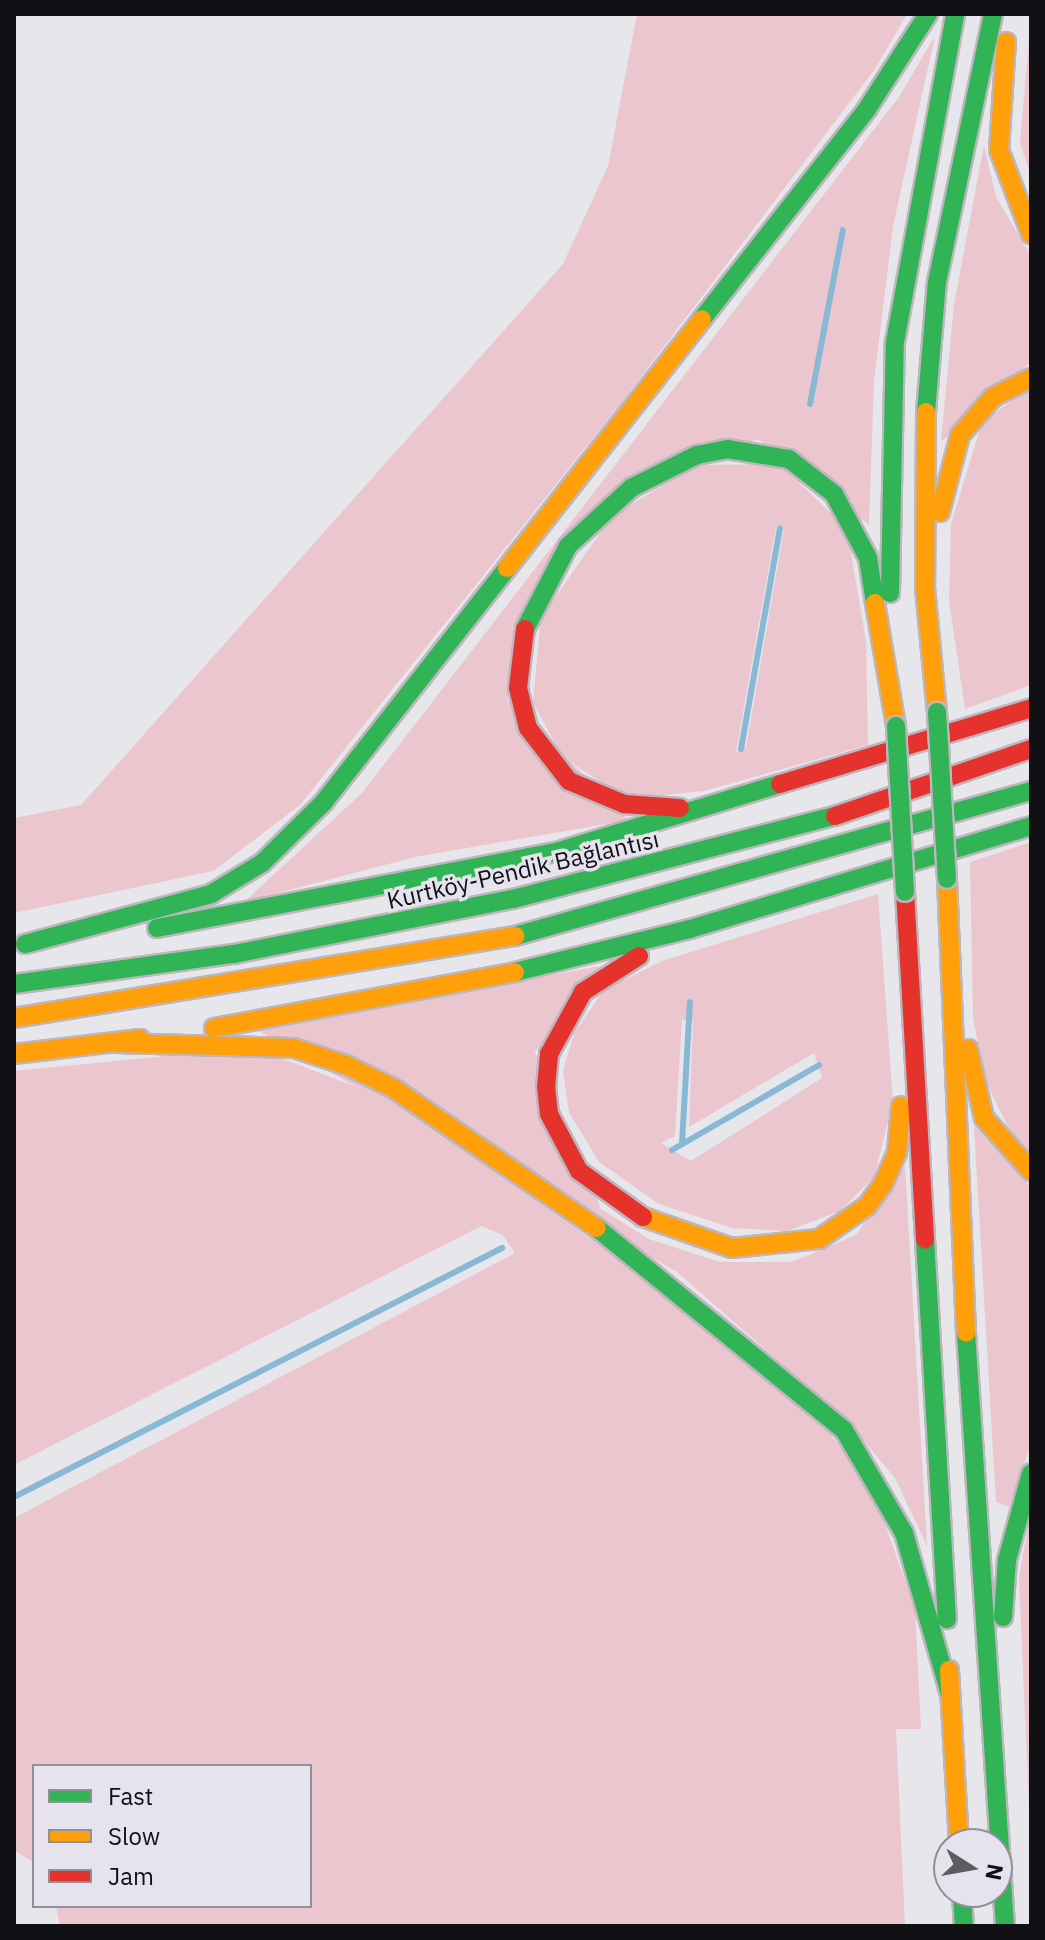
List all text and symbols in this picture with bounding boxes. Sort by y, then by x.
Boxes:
street label: Kurtköy-Pendik Bağlantısı [384,825,662,915]
legend [32,1764,312,1908]
text: Fast [108,1780,153,1812]
text: Slow [108,1820,160,1852]
north arrow [933,1828,1013,1908]
text: Jam [108,1860,154,1892]
text: N [979,1862,1011,1883]

